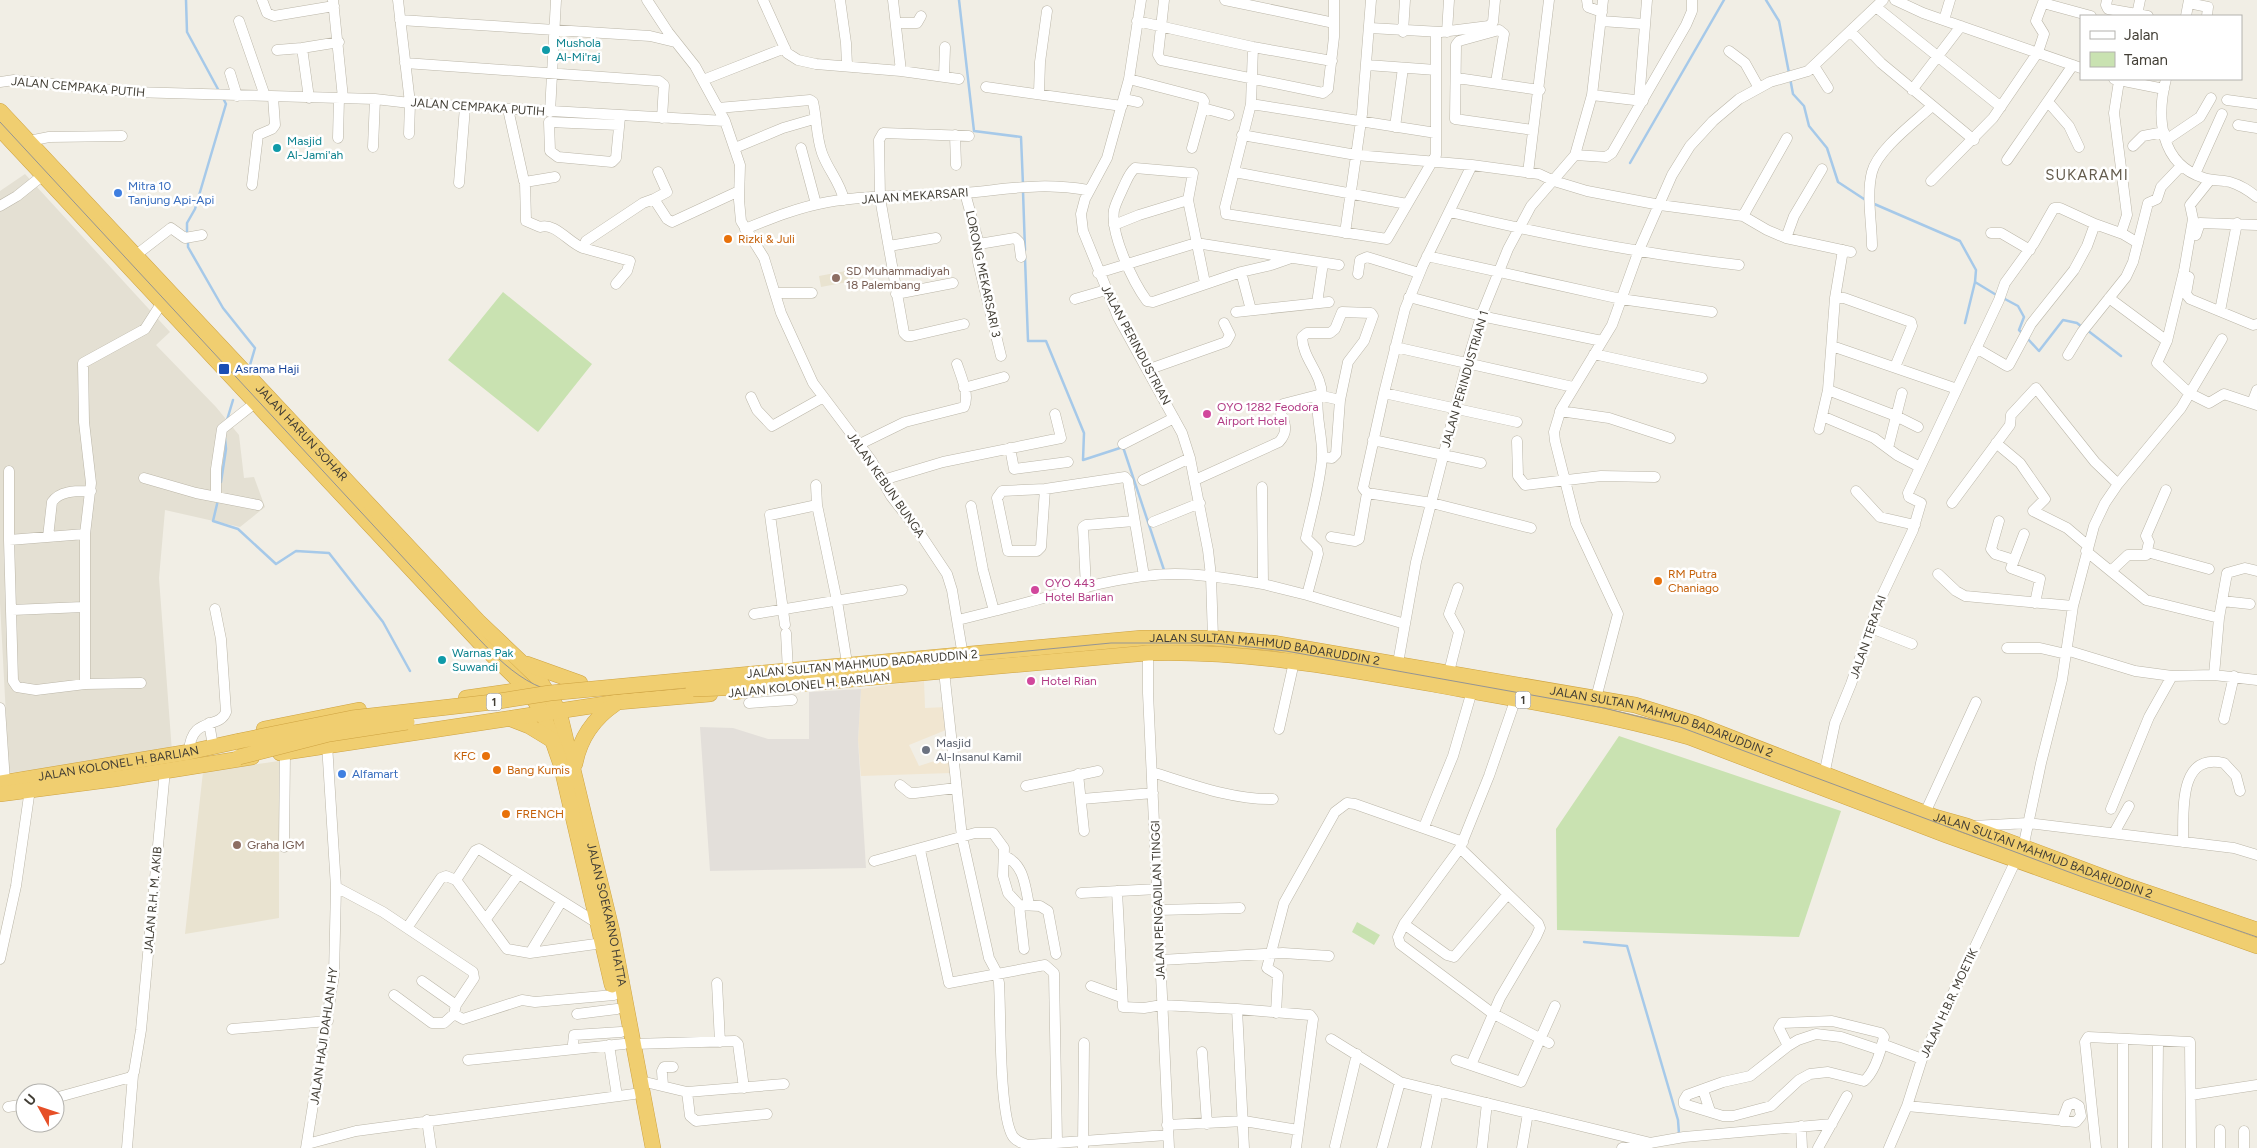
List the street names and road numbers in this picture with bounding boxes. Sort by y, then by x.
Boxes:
street label: JALAN CEMPAKA PUTIH [10,74,146,100]
street label: JALAN CEMPAKA PUTIH [410,95,546,119]
street label: JALAN MEKARSARI [861,185,969,207]
street label: LORONG MEKARSARI 3 [963,209,1003,339]
street label: JALAN PERINDUSTRIAN [1098,283,1174,407]
street label: JALAN PERINDUSTRIAN 1 [1439,309,1491,449]
street label: JALAN HARUN SOHAR [253,381,350,484]
street label: JALAN KEBUN BUNGA [844,430,928,540]
street label: JALAN TERATAI [1847,593,1889,681]
street label: JALAN SULTAN MAHMUD BADARUDDIN 2 [1149,631,1381,668]
street label: JALAN SULTAN MAHMUD BADARUDDIN 2 [746,647,978,681]
street label: JALAN KOLONEL H. BARLIAN [727,670,891,700]
street label: JALAN SULTAN MAHMUD BADARUDDIN 2 [1549,684,1775,760]
road number: 1 [1516,692,1530,708]
road number: 1 [486,694,502,710]
street label: JALAN KOLONEL H. BARLIAN [37,743,200,784]
street label: JALAN SULTAN MAHMUD BADARUDDIN 2 [1932,810,2154,901]
street label: JALAN PENGADILAN TINGGI [1148,820,1168,980]
street label: JALAN SOEKARNO HATTA [584,841,629,988]
street label: JALAN R.H. M. AKIB [141,846,165,954]
street label: JALAN H.B.R. MOETIK [1918,946,1981,1060]
street label: JALAN HAJI DAHLAN HY [307,966,341,1106]

